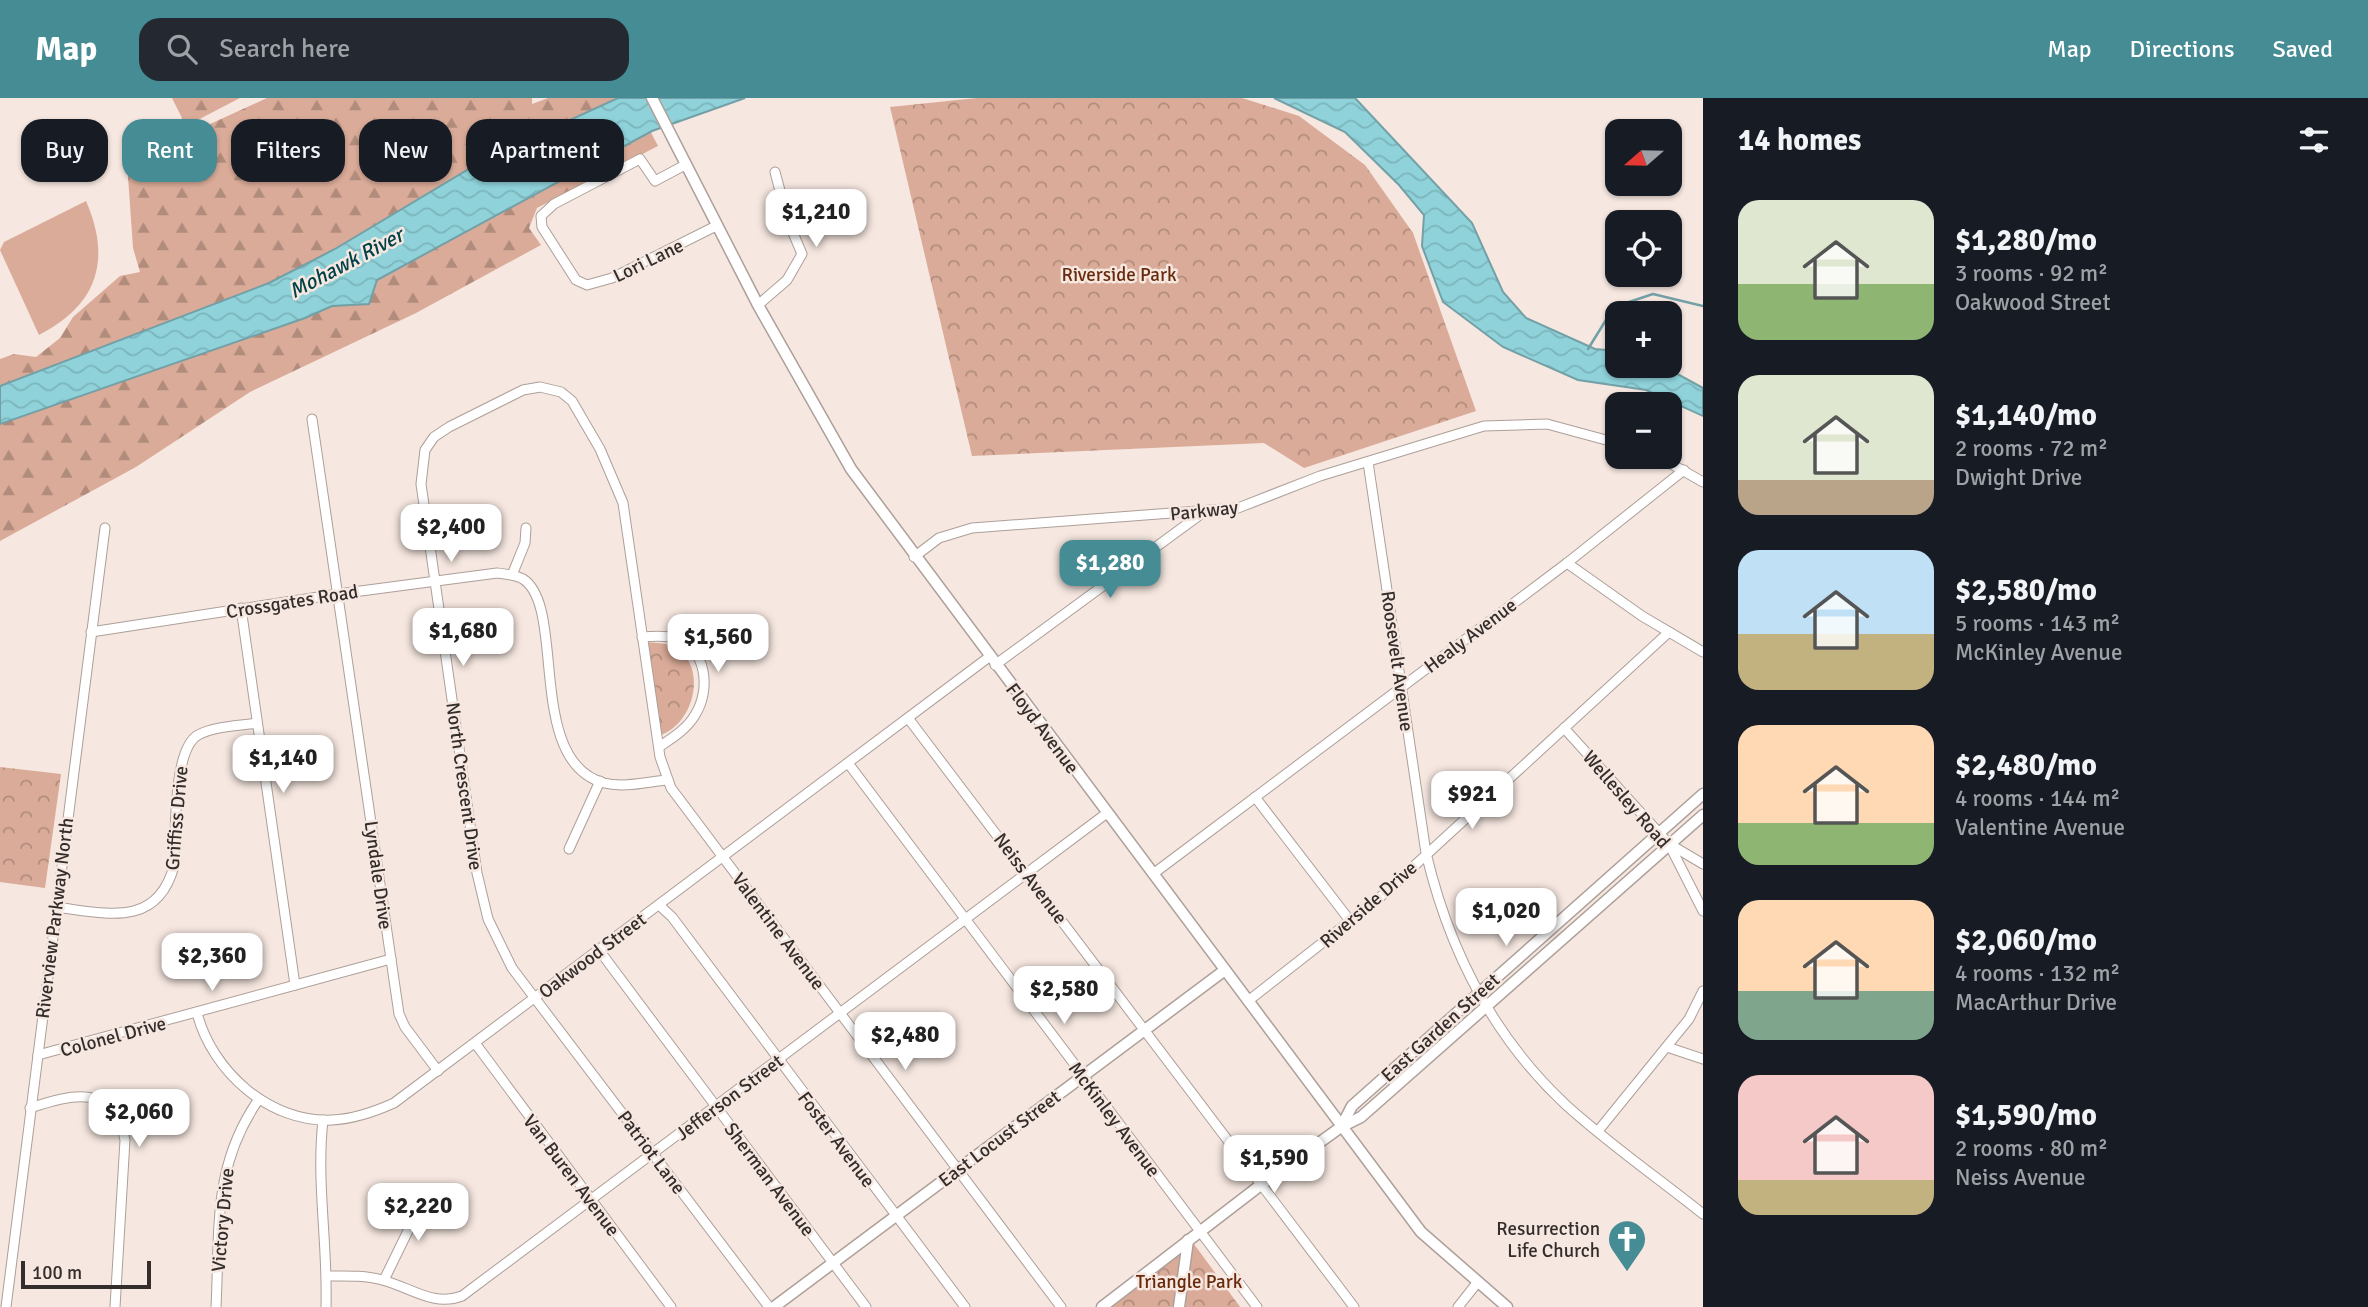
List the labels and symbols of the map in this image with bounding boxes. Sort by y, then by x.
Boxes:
north arrow [1605,119,1682,196]
pin: $1,210 [759,190,873,249]
water label: Mohawk River [284,220,410,304]
street label: Lori Lane [609,234,687,288]
park label: Riverside Park [1061,263,1177,287]
street label: Parkway [1169,495,1239,527]
pin: $2,400 [394,504,508,564]
pin: $1,280 [1053,540,1167,600]
street label: Crossgates Road [224,580,360,624]
street label: Roosevelt Avenue [1375,589,1419,733]
street label: Healy Avenue [1420,593,1522,678]
pin: $1,680 [406,608,520,668]
pin: $1,560 [661,614,775,674]
street label: Floyd Avenue [1000,679,1084,779]
street label: North Crescent Drive [440,701,488,872]
pin: $1,140 [226,736,340,795]
street label: Wellesley Road [1577,746,1675,854]
street label: Griffiss Drive [160,765,194,871]
pin: $921 [1431,772,1513,831]
street label: Riverview Parkway North [31,816,79,1020]
street label: Lyndale Drive [359,819,398,931]
street label: Neiss Avenue [988,828,1072,929]
street label: Riverside Drive [1315,856,1422,954]
street label: Valentine Avenue [726,868,830,995]
pin: $1,020 [1449,888,1563,948]
street label: Oakwood Street [534,907,651,1004]
pin: $2,360 [155,934,269,993]
pin: $2,580 [1007,967,1121,1026]
street label: East Garden Street [1376,968,1505,1087]
street label: Colonel Drive [58,1011,169,1063]
pin: $2,480 [848,1012,962,1072]
street label: Jefferson Street [671,1049,789,1146]
street label: McKinley Avenue [1063,1057,1165,1182]
street label: East Locust Street [934,1085,1066,1193]
street label: Foster Avenue [792,1087,880,1192]
pin: $2,060 [82,1090,196,1149]
street label: Patriot Lane [612,1106,690,1199]
street label: Van Buren Avenue [518,1110,625,1241]
street label: Sherman Avenue [719,1118,820,1241]
pin: $1,590 [1217,1136,1331,1195]
street label: Victory Drive [206,1167,240,1273]
pin: $2,220 [361,1184,475,1243]
place label: Resurrection Life Church [1496,1217,1600,1263]
church icon: Resurrection Life Church [1606,1218,1648,1273]
scale bar [21,1258,150,1290]
park label: Triangle Park [1136,1270,1243,1294]

